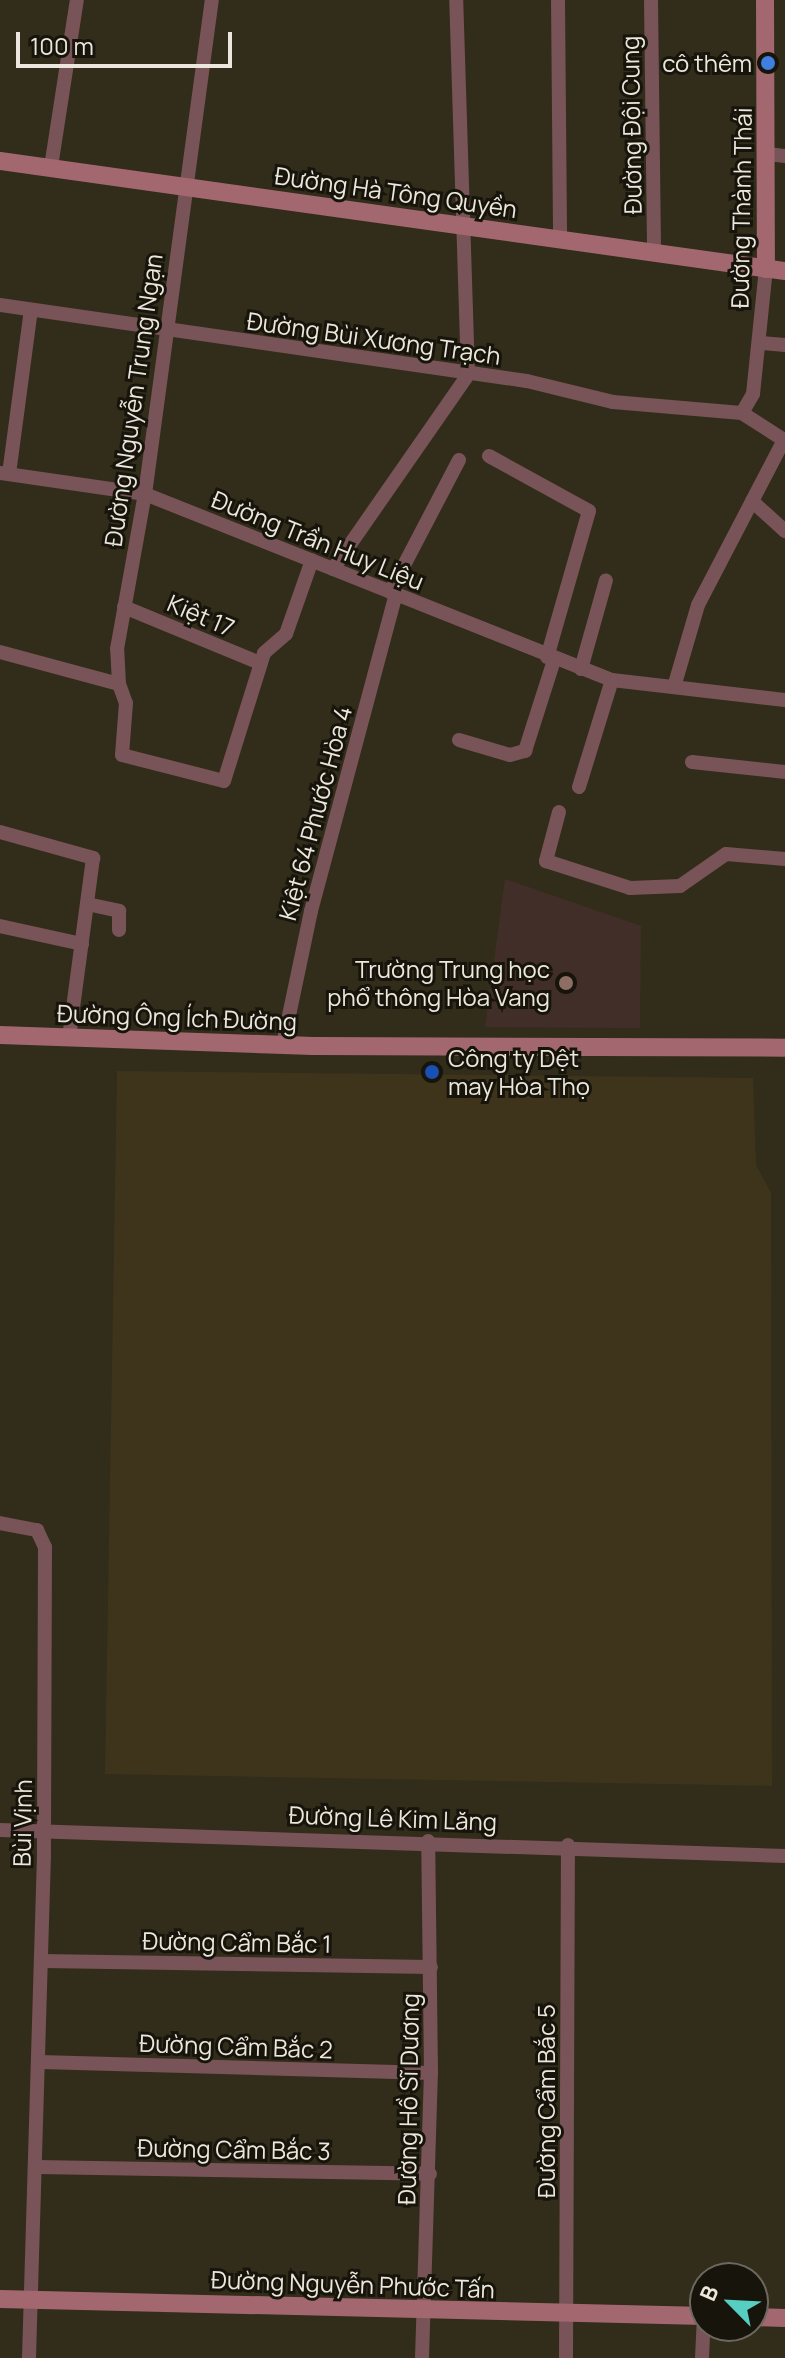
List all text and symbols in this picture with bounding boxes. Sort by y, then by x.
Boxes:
scale bar [20,16,236,66]
text: 100 m [30,29,94,62]
street label: Đường Đội Cung [615,35,647,215]
place label: cô thêm [662,49,752,77]
marker: cô thêm [759,54,777,72]
street label: Đường Thành Thái [725,107,757,309]
street label: Đường Hà Tông Quyền [273,161,519,223]
street label: Đường Nguyễn Trung Ngạn [98,252,168,548]
street label: Đường Bùi Xương Trạch [245,306,503,370]
street label: Đường Trần Huy Liệu [208,484,428,596]
street label: Kiệt 17 [163,588,239,642]
street label: Kiệt 64 Phước Hòa 4 [273,703,357,923]
place label: Trường Trung học phổ thông Hòa Vang [327,955,550,1011]
marker: Trường Trung học phổ thông Hòa Vang [557,974,575,992]
street label: Đường Ông Ích Đường [57,998,297,1036]
place label: Công ty Dệt may Hòa Thọ [448,1044,590,1100]
marker: Công ty Dệt may Hòa Thọ [423,1063,441,1081]
street label: Bùi Vịnh [7,1779,37,1867]
street label: Đường Lê Kim Lăng [288,1800,498,1836]
street label: Đường Cẩm Bắc 1 [142,1926,332,1958]
street label: Đường Hồ Sĩ Dương [392,1993,424,2205]
street label: Đường Cẩm Bắc 5 [532,2004,560,2198]
street label: Đường Cẩm Bắc 2 [139,2028,333,2064]
street label: Đường Cẩm Bắc 3 [137,2133,331,2165]
north arrow [689,2262,769,2342]
street label: Đường Nguyễn Phước Tấn [211,2265,495,2303]
text: B [692,2281,725,2306]

